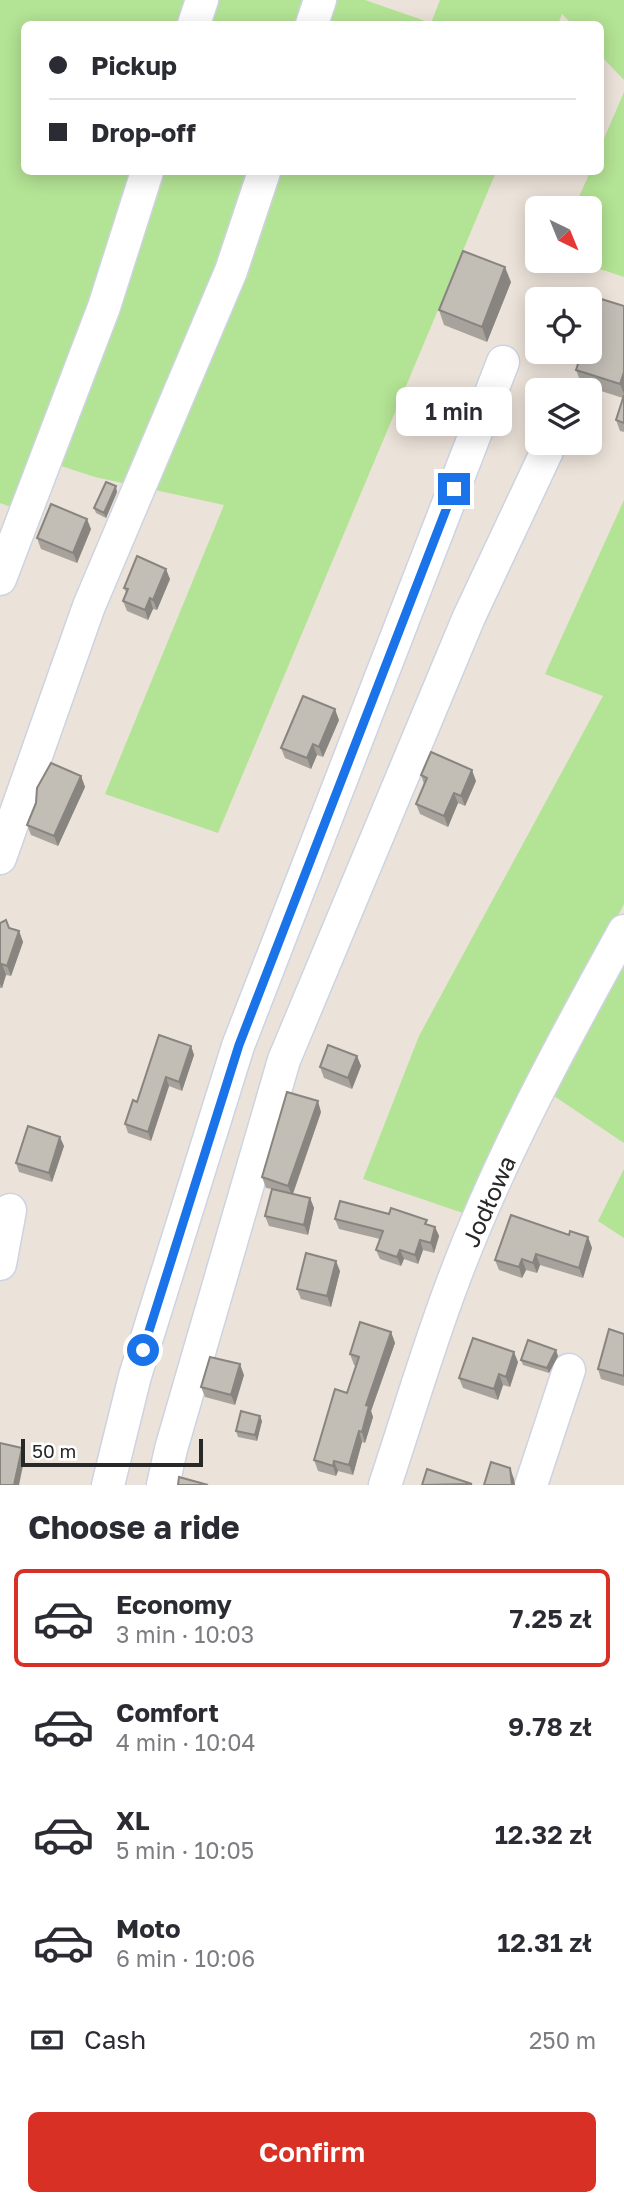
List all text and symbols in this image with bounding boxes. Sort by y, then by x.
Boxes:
text: Pickup [91,50,177,81]
text: Drop-off [91,117,196,148]
north arrow [525,196,602,273]
map controls [525,196,602,455]
button: locate [525,287,602,364]
button: layers [525,378,602,455]
callout: 1 min [396,388,512,436]
text: 1 min [425,397,483,425]
route end [438,473,470,505]
street label: Jodłowa [455,1151,521,1251]
route start [127,1334,159,1366]
scale bar [21,1436,203,1468]
text: 50 m [32,1439,76,1462]
text: Choose a ride [28,1508,240,1546]
icon: car [32,1587,95,1650]
text: Economy [116,1589,232,1620]
text: 7.25 zł [510,1603,592,1634]
text: 3 min · 10:03 [116,1620,254,1648]
icon: car [32,1695,95,1758]
text: Comfort [116,1697,219,1728]
text: 9.78 zł [508,1711,592,1742]
text: 4 min · 10:04 [116,1728,255,1756]
icon: car [32,1803,95,1866]
text: XL [116,1805,150,1836]
text: 12.32 zł [495,1819,592,1850]
text: 5 min · 10:05 [116,1836,254,1864]
icon: car [32,1911,95,1974]
text: Moto [116,1913,181,1944]
text: 12.31 zł [497,1927,592,1958]
text: 6 min · 10:06 [116,1944,255,1972]
icon: cash [28,2021,66,2059]
text: Cash [84,2024,146,2055]
text: 250 m [529,2026,596,2054]
button: Confirm [28,2112,596,2192]

